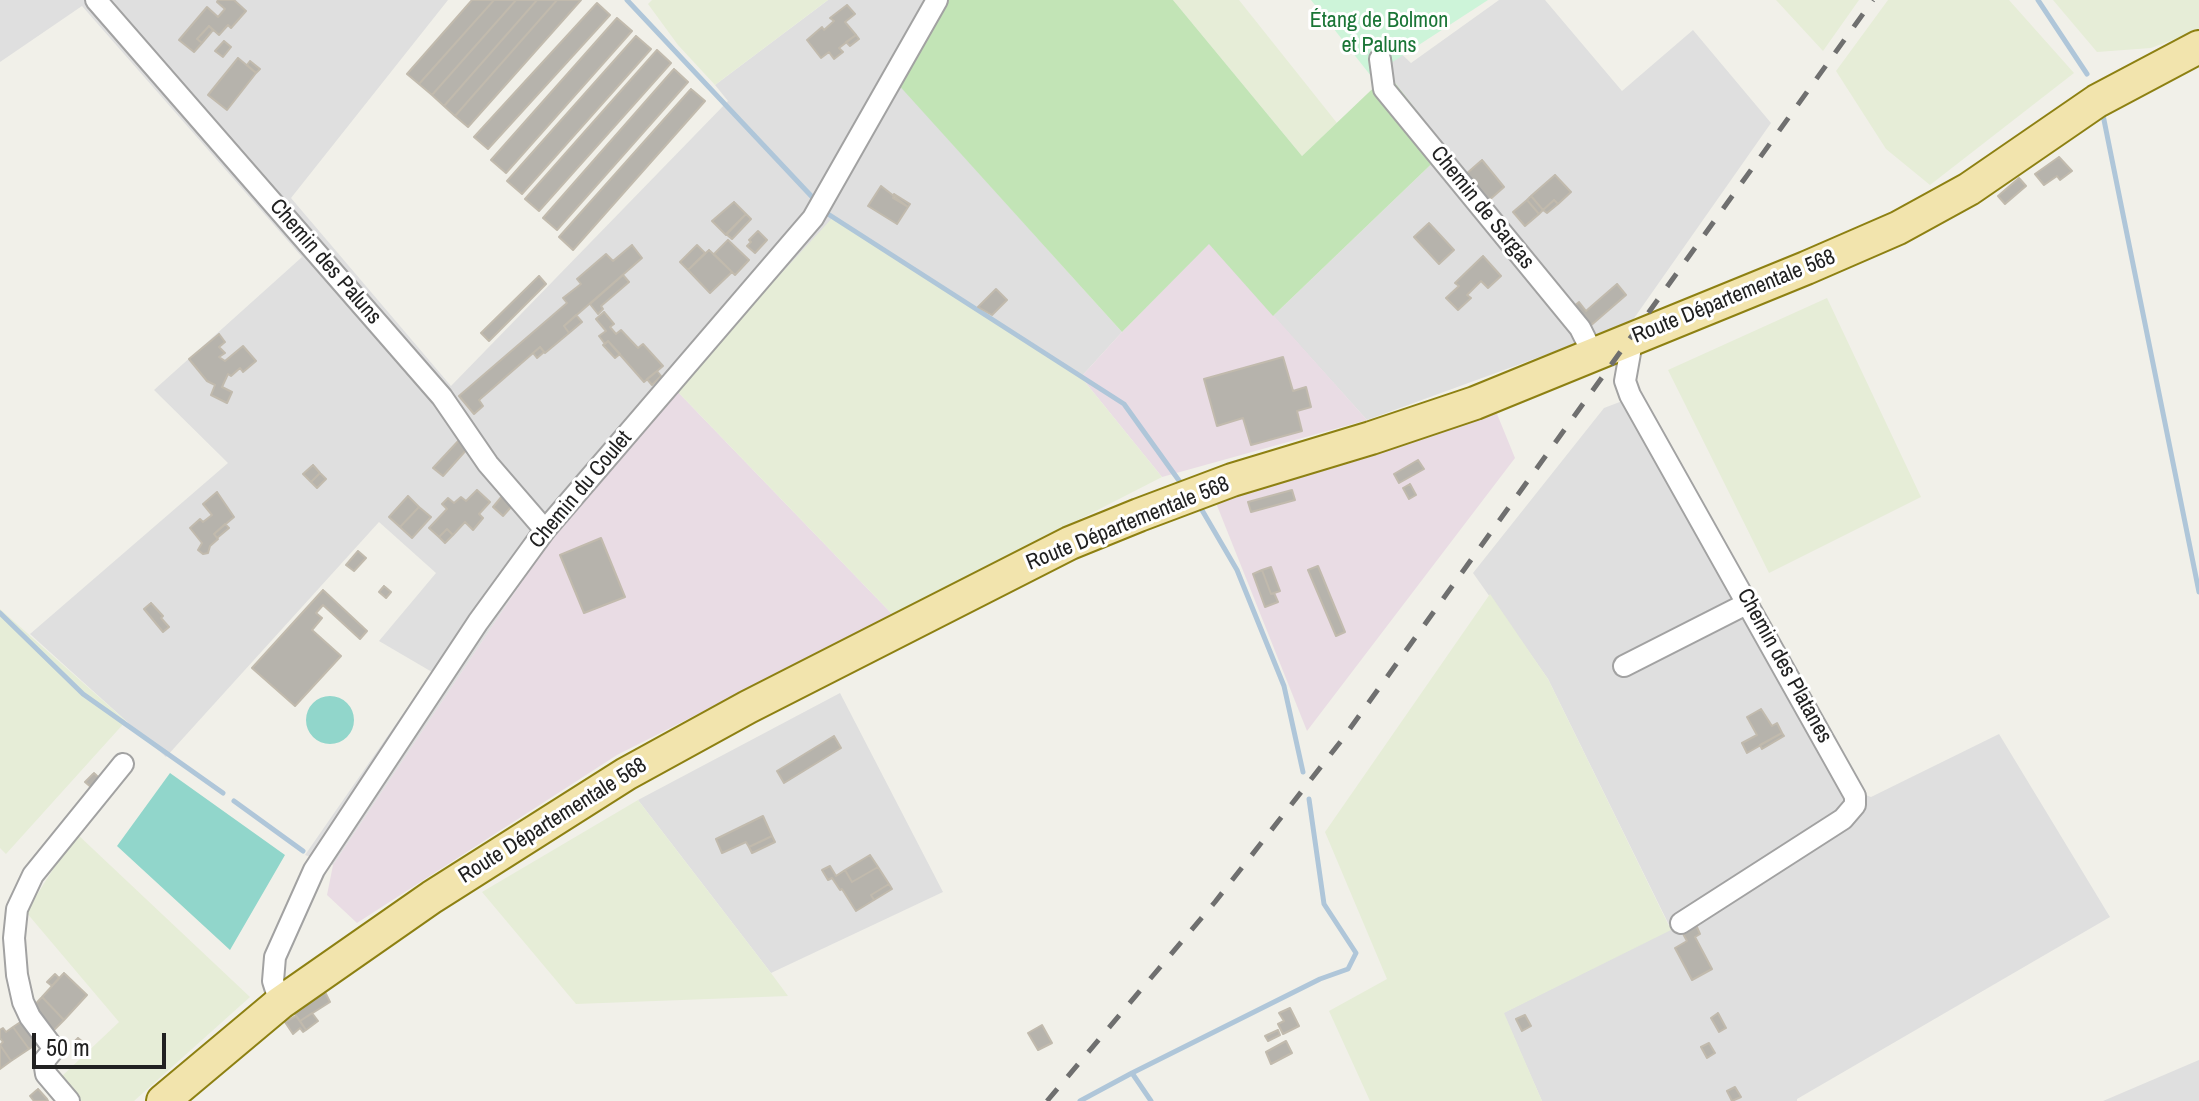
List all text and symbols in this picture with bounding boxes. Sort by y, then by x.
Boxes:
park label: Étang de Bolmon et Paluns [1310,8,1448,60]
street label: Chemin de Sargas [1424,141,1540,275]
street label: Chemin des Paluns [263,194,387,330]
street label: Route Départementale 568 [1629,244,1839,350]
street label: Chemin du Coulet [524,426,638,554]
street label: Route Départementale 568 [1023,471,1233,577]
street label: Chemin des Platanes [1731,584,1837,748]
street label: Route Départementale 568 [454,752,652,890]
scale bar [36,1017,170,1067]
text: 50 m [46,1031,90,1063]

